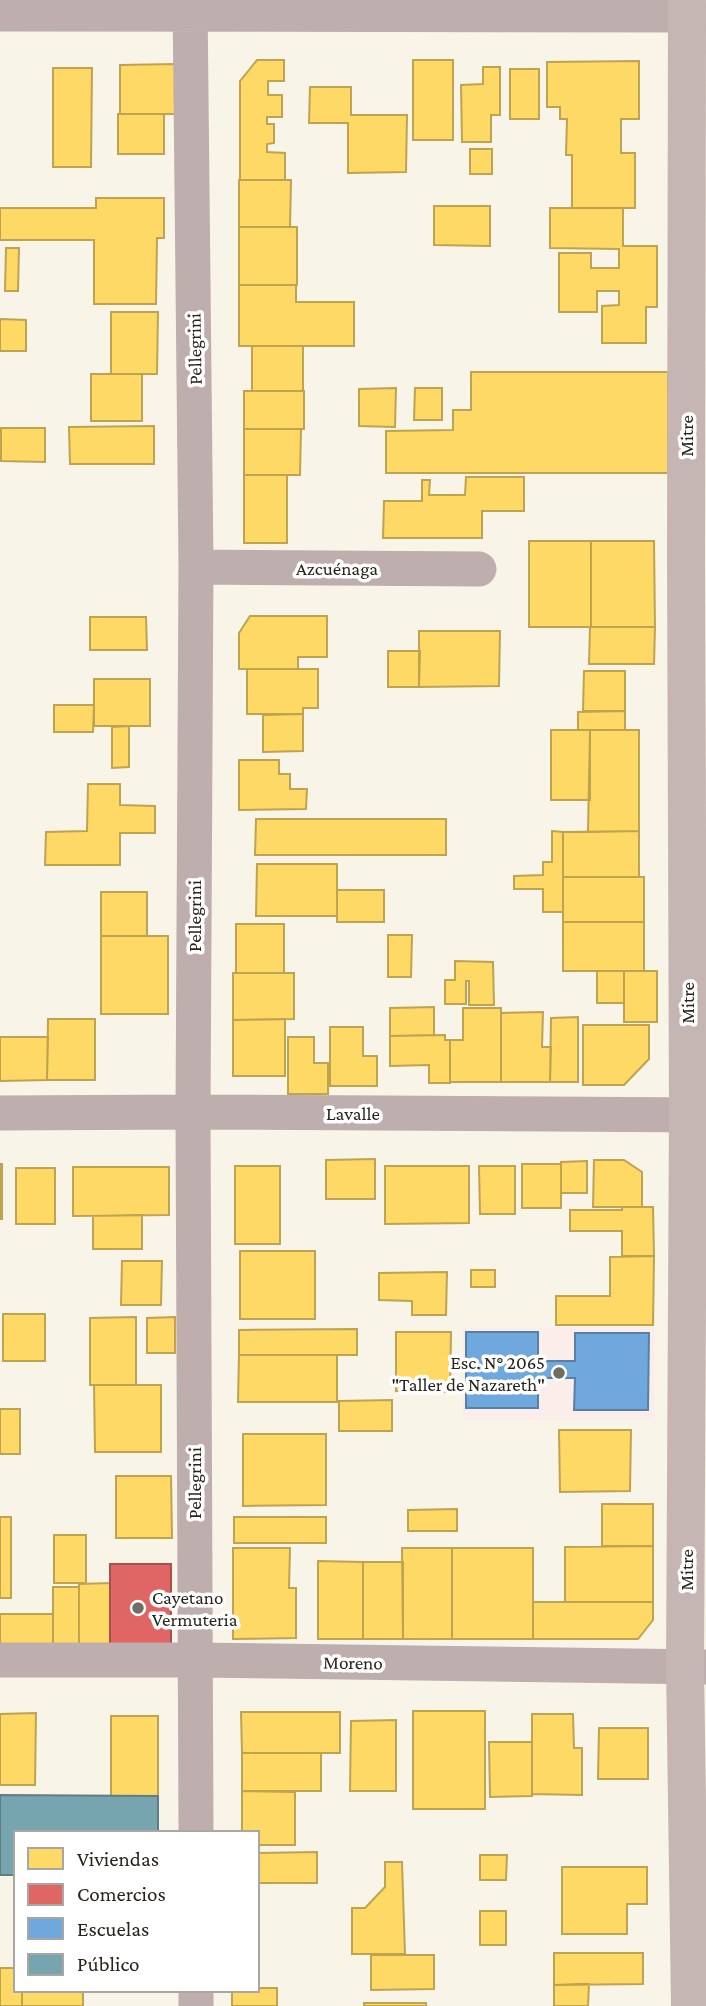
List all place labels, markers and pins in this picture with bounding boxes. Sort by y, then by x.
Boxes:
place label: Esc. N° 2065 "Taller de Nazareth" [391,1352,545,1395]
marker: Esc. N° 2065 "Taller de Nazareth" [551,1365,567,1381]
place label: Cayetano Vermuteria [152,1587,238,1630]
marker: Cayetano Vermuteria [130,1600,146,1616]

